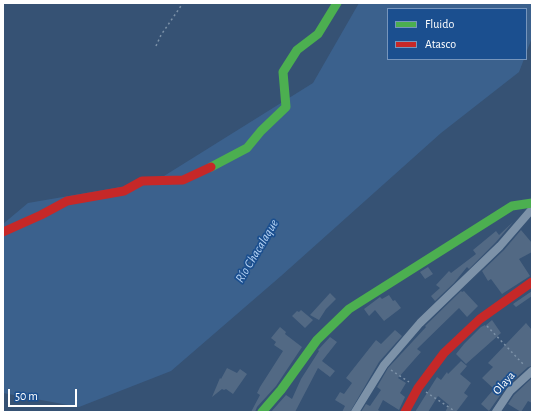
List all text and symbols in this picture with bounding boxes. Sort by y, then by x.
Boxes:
legend [387,8,527,60]
text: Fluido [425,18,454,30]
text: Atasco [425,38,456,50]
water label: Río Chacalaque [232,217,282,285]
street label: Olaya [490,368,518,398]
scale bar [10,381,79,407]
text: 50 m [15,390,38,402]

